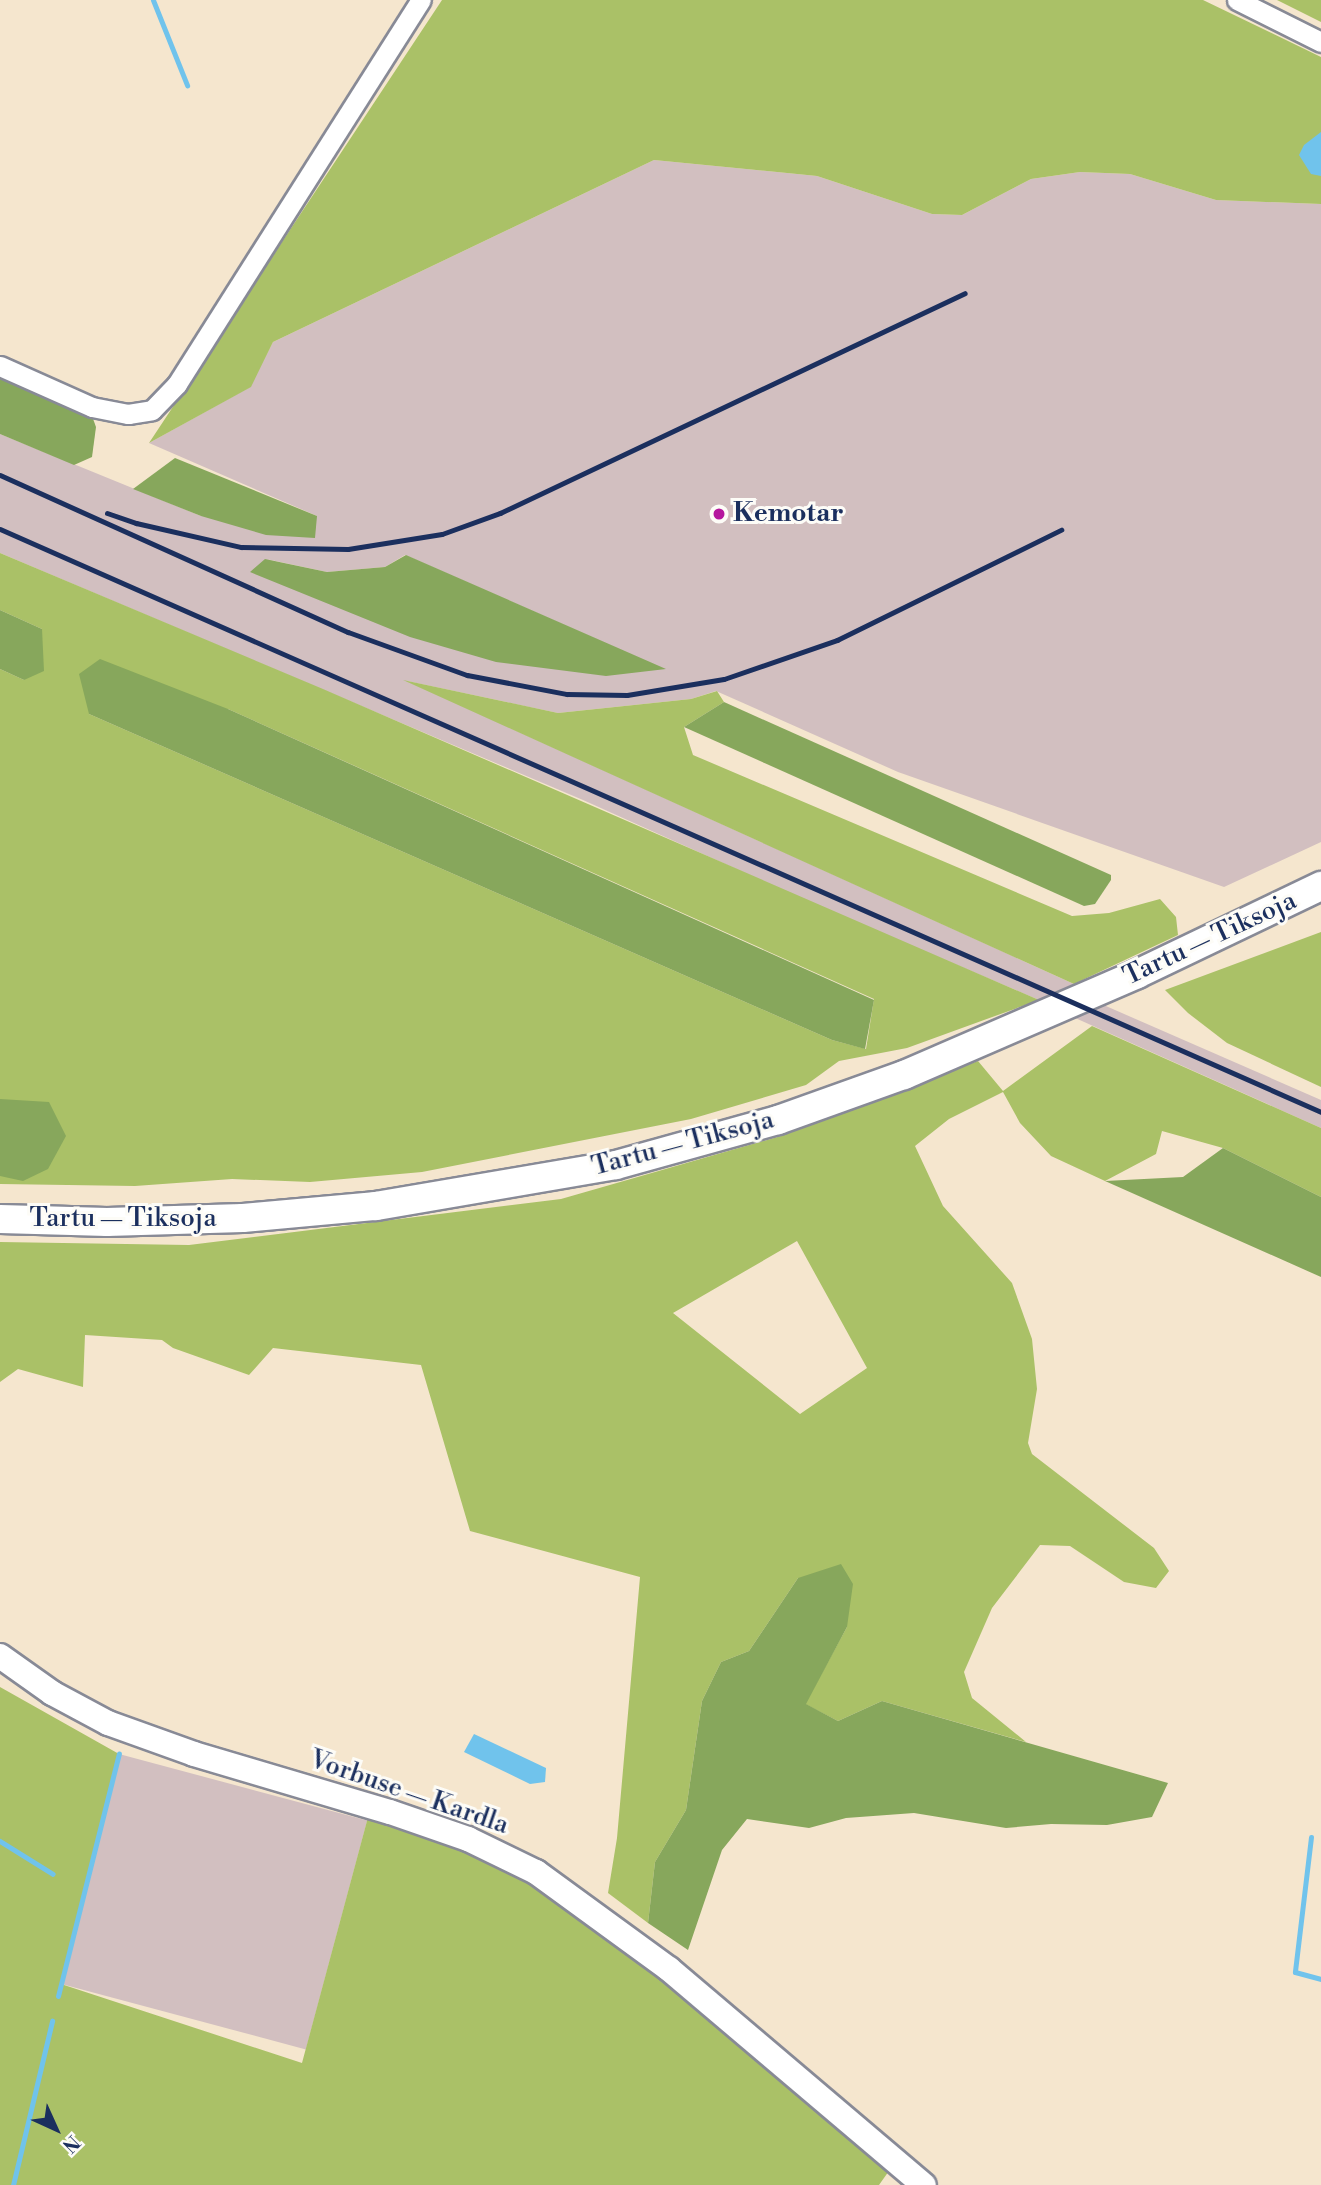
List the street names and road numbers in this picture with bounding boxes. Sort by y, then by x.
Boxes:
street label: Tartu — Tiksoja [1119,885,1301,993]
street label: Tartu — Tiksoja [589,1105,777,1183]
street label: Tartu — Tiksoja [29,1203,217,1235]
street label: Vorbuse — Kardla [306,1744,512,1842]

